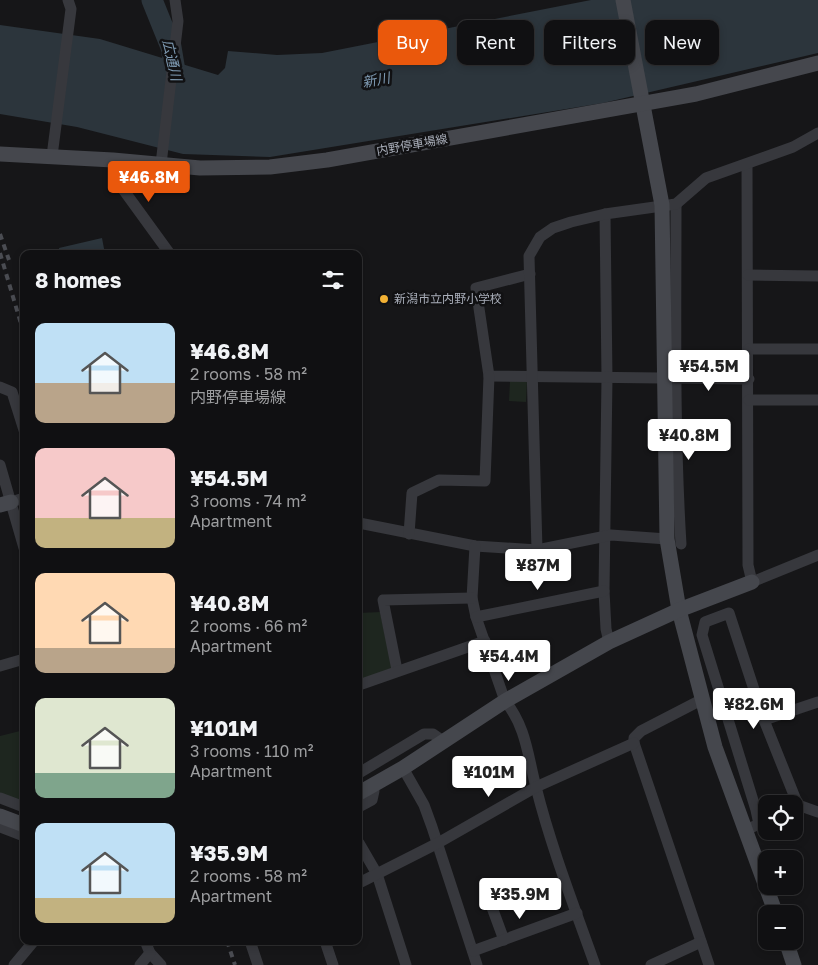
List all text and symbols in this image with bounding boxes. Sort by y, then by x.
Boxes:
chip: Buy [378,20,447,65]
chip: Rent [457,20,534,65]
chip: Filters [544,20,635,65]
chip: New [645,20,719,65]
water label: 広通川 [159,38,186,84]
water label: 新川 [361,68,393,91]
street label: 内野停車場線 [375,131,449,158]
pin: ¥46.8M [108,160,190,203]
text: ¥46.8M [119,167,179,187]
icon: filters [319,266,347,294]
text: 8 homes [35,267,122,293]
place label: 新潟市立内野小学校 [394,291,502,306]
marker: 新潟市立内野小学校 [378,293,390,305]
text: ¥46.8M [190,338,269,364]
icon: home [75,343,135,403]
pin: ¥54.5M [668,350,750,392]
text: ¥54.5M [679,356,739,376]
text: 2 rooms · 58 m² [190,364,307,384]
text: 内野停車場線 [190,387,286,407]
pin: ¥40.8M [648,418,730,461]
text: ¥40.8M [659,425,719,445]
text: ¥54.5M [190,465,268,491]
icon: home [75,468,135,528]
text: 3 rooms · 74 m² [190,491,306,511]
text: Apartment [190,511,272,531]
pin: ¥87M [508,548,568,591]
text: ¥87M [516,555,560,575]
text: ¥40.8M [190,590,270,616]
icon: home [75,593,135,653]
text: 2 rooms · 66 m² [190,616,307,636]
text: Apartment [190,636,272,656]
pin: ¥54.4M [468,640,550,682]
text: ¥54.4M [479,646,539,666]
pin: ¥82.6M [713,688,795,730]
text: ¥82.6M [724,694,784,714]
text: ¥101M [190,715,258,741]
icon: home [75,718,135,778]
text: 3 rooms · 110 m² [190,741,313,761]
pin: ¥101M [454,756,524,798]
text: Apartment [190,761,272,781]
text: ¥101M [463,762,515,782]
map controls [758,795,803,950]
button: locate [758,795,803,840]
text: ¥35.9M [190,840,268,866]
icon: home [75,843,135,903]
button: + [758,850,803,895]
text: 2 rooms · 58 m² [190,866,307,886]
pin: ¥35.9M [479,878,561,920]
text: ¥35.9M [490,884,550,904]
text: Apartment [190,886,272,906]
button: − [758,905,803,950]

